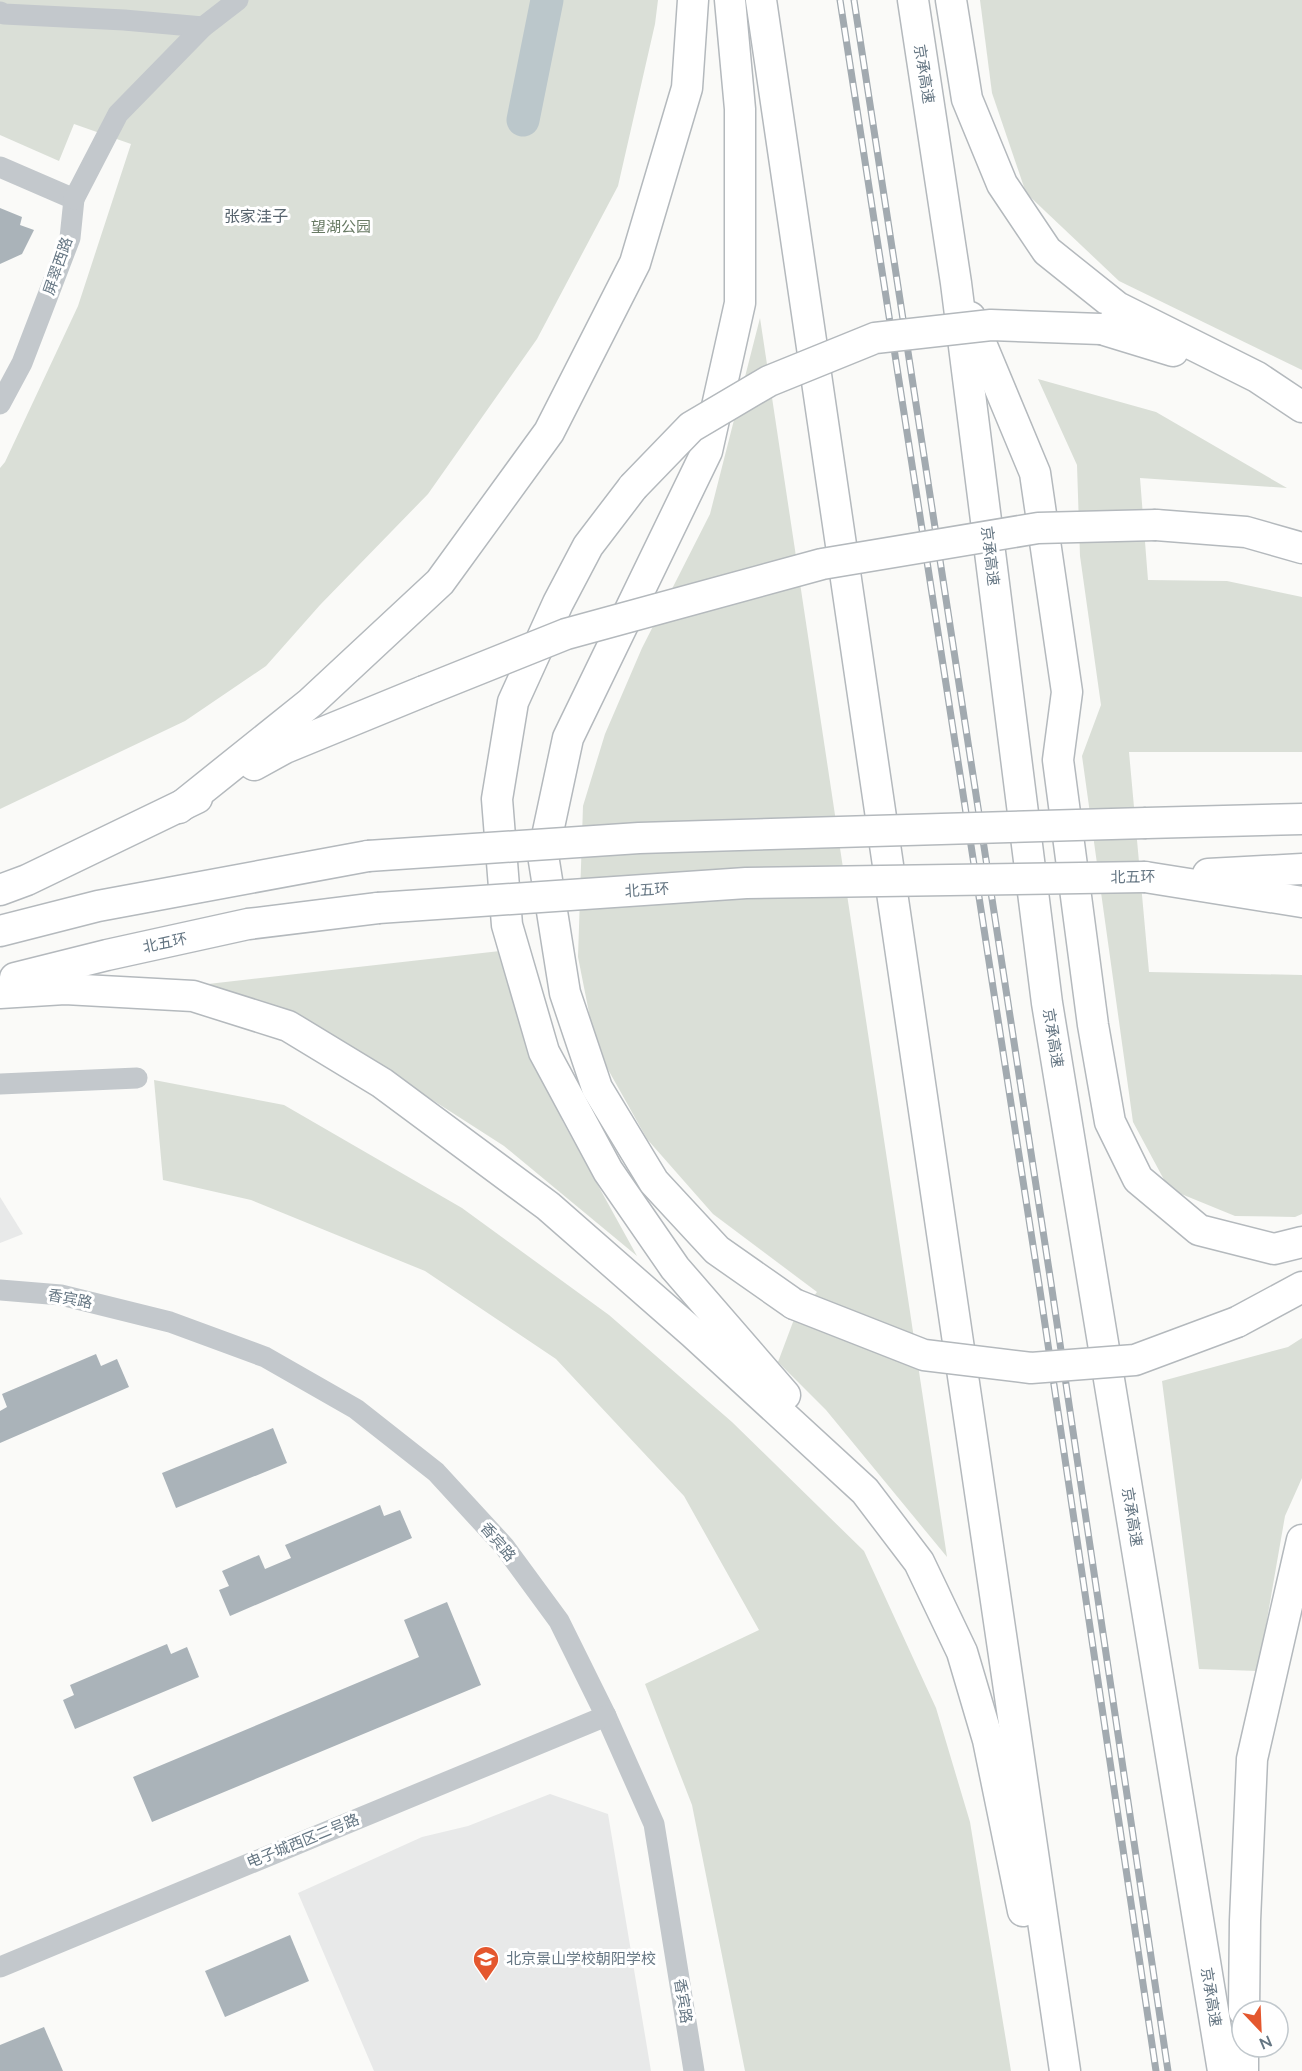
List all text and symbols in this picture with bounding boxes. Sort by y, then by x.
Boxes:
street label: 京承高速 [909,43,939,105]
district label: 张家洼子 [224,206,288,228]
park label: 望湖公园 [311,217,371,237]
street label: 屏翠西路 [39,234,77,298]
street label: 京承高速 [976,525,1004,587]
street label: 北五环 [1110,867,1156,887]
street label: 北五环 [624,878,670,902]
street label: 北五环 [141,929,189,957]
street label: 京承高速 [1038,1007,1068,1069]
street label: 香宾路 [46,1285,94,1313]
street label: 京承高速 [1117,1486,1147,1548]
street label: 香宾路 [476,1518,520,1566]
street label: 电子城西区二号路 [244,1809,362,1873]
school or university icon: 北京景山学校朝阳学校 [471,1944,501,1982]
place label: 北京景山学校朝阳学校 [506,1949,656,1969]
street label: 京承高速 [1196,1966,1226,2028]
street label: 香宾路 [670,1977,696,2025]
north arrow [1230,1999,1290,2059]
text: N [1256,2029,1275,2054]

